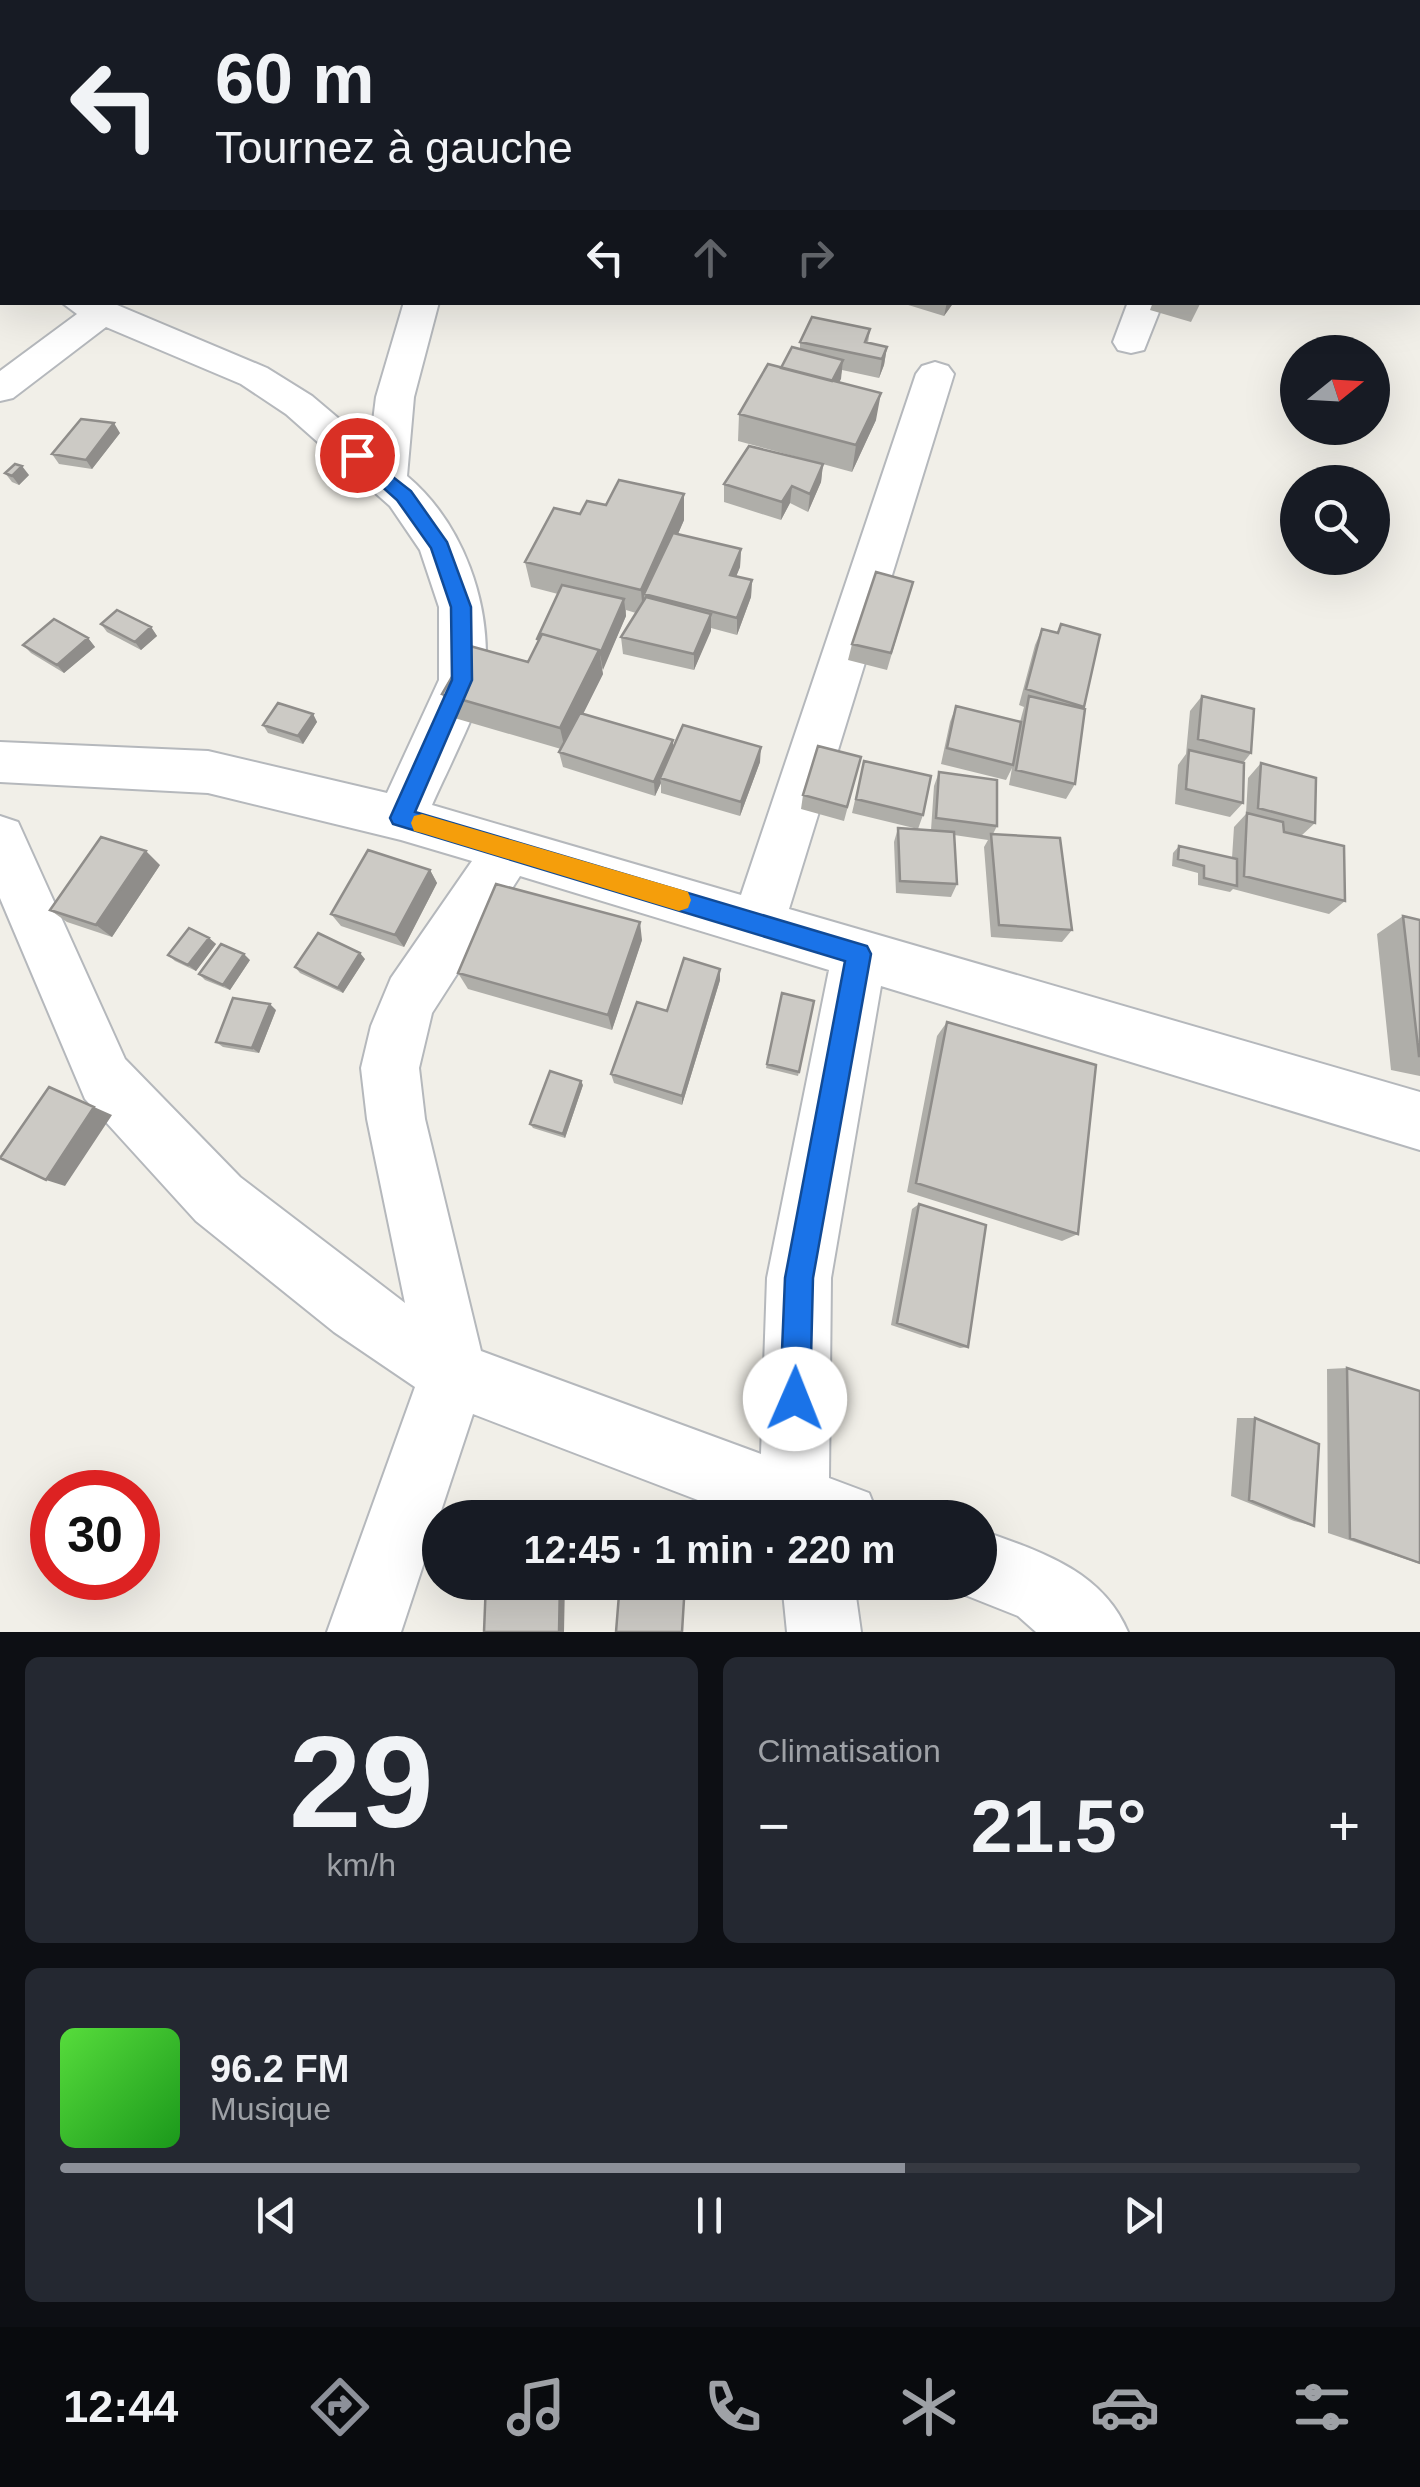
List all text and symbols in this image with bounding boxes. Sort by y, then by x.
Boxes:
icon: left [50,40,180,170]
text: 60 m [215,40,375,118]
text: Tournez à gauche [215,122,573,173]
icon: left [578,230,633,285]
icon: ahead [683,230,738,285]
icon: right [788,230,843,285]
north arrow [1280,335,1390,445]
map controls [1280,335,1390,575]
pin [315,413,400,498]
icon: arrive [330,428,385,483]
button: search [1280,465,1390,575]
position arrow [743,1347,847,1451]
speed limit sign: 30 [30,1470,160,1600]
text: 12:45 · 1 min · 220 m [524,1529,895,1571]
text: 29 [289,1709,434,1855]
text: Climatisation [758,1733,941,1769]
text: 21.5° [971,1784,1147,1868]
text: − [758,1795,790,1857]
text: + [1328,1795,1360,1857]
text: km/h [327,1847,396,1883]
text: 96.2 FM [210,2048,349,2090]
text: Musique [210,2091,331,2127]
icon: previous [249,2188,304,2243]
icon: pause [682,2188,737,2243]
icon: next [1116,2188,1171,2243]
icon: directions [305,2372,375,2442]
icon: music [501,2372,571,2442]
icon: phone [698,2372,768,2442]
icon: climate [894,2372,964,2442]
icon: car [1090,2372,1160,2442]
icon: filters [1287,2372,1357,2442]
text: 12:44 [63,2381,178,2432]

